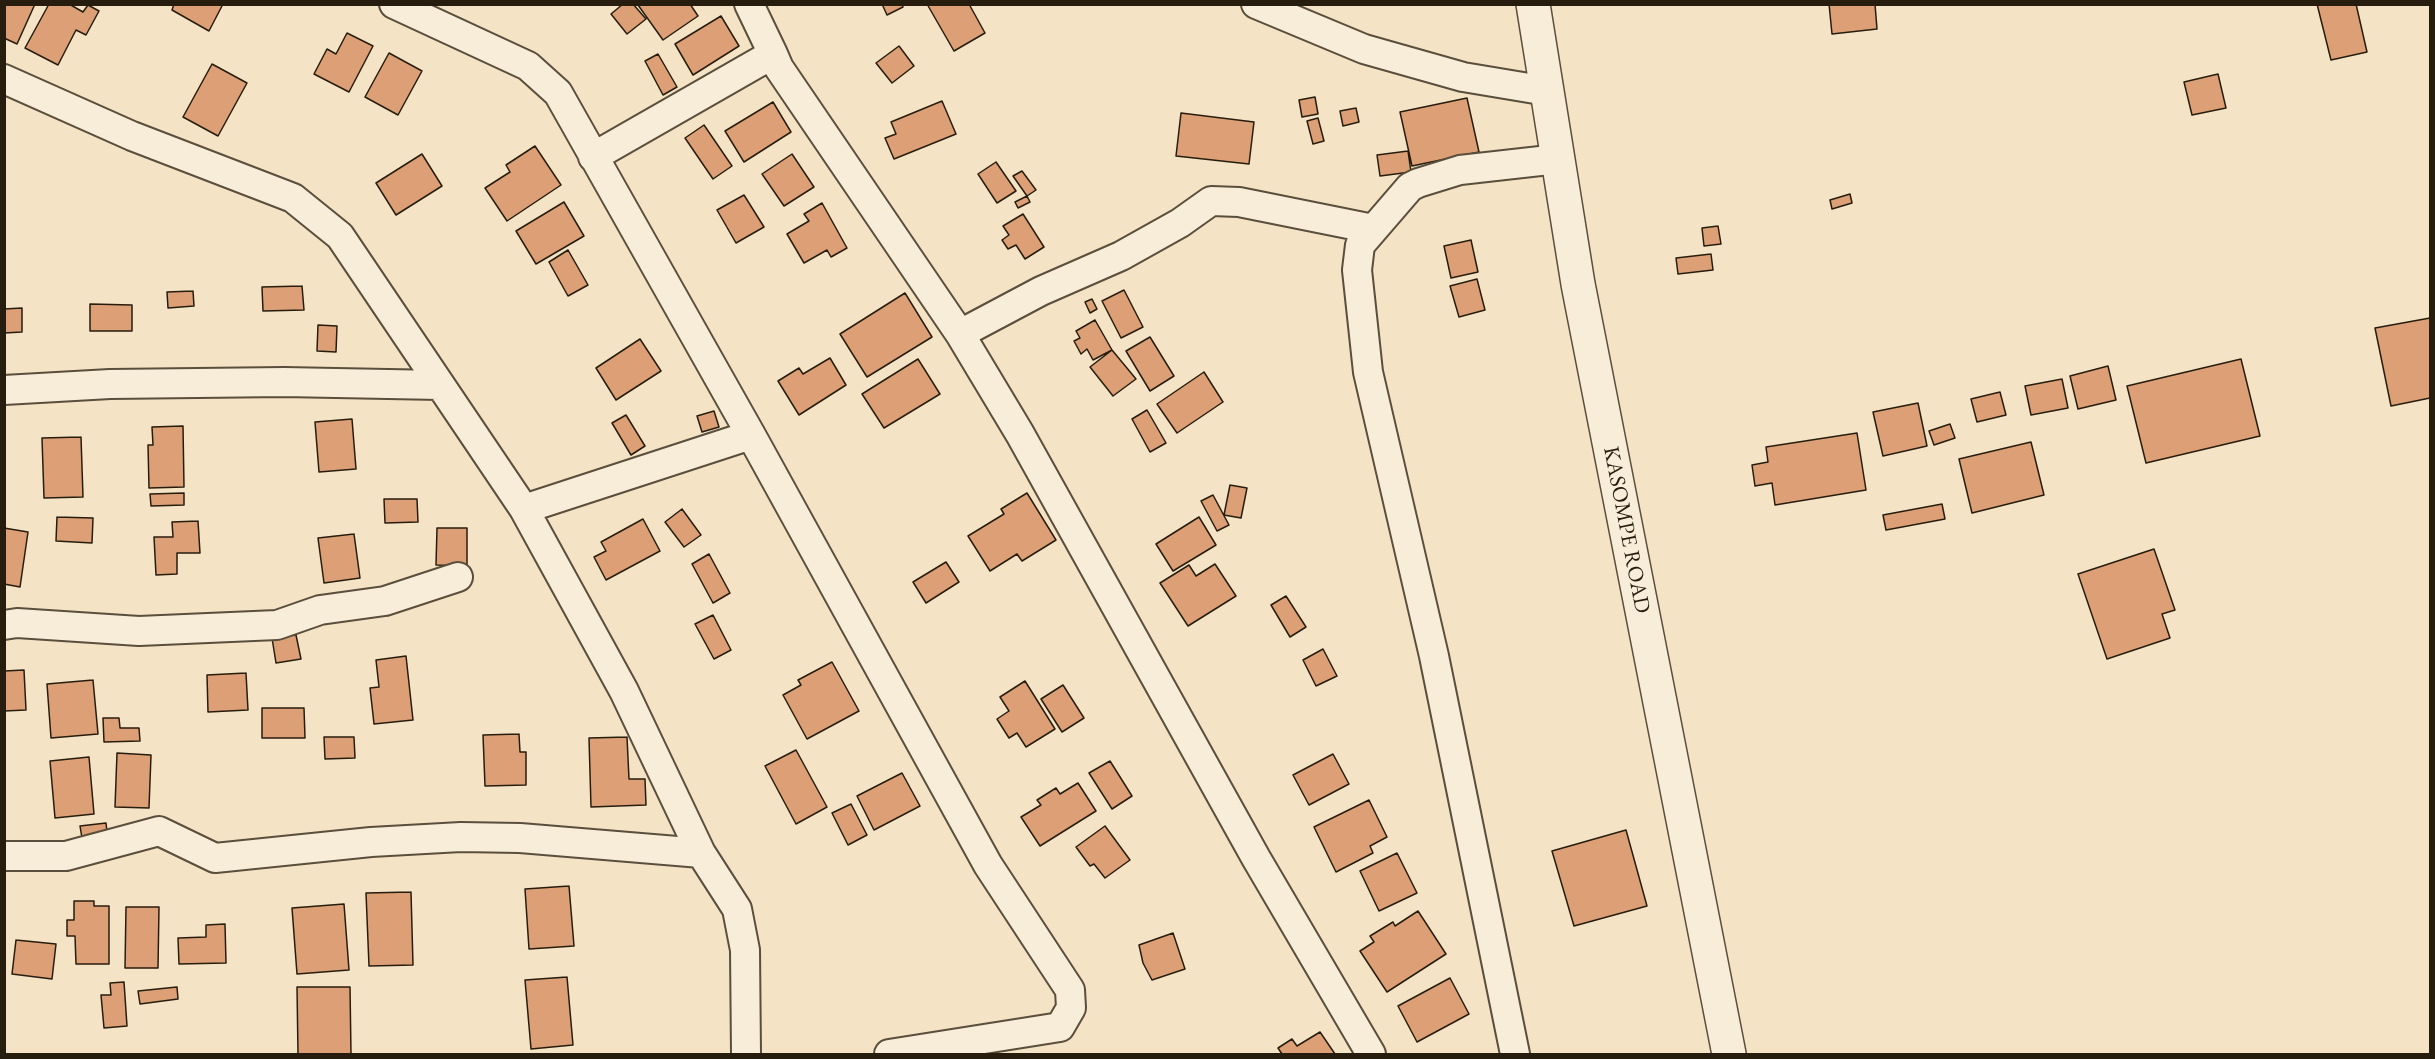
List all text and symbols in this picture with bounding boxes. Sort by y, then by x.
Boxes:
street label: KASOMPE ROAD [1597,444,1655,616]

